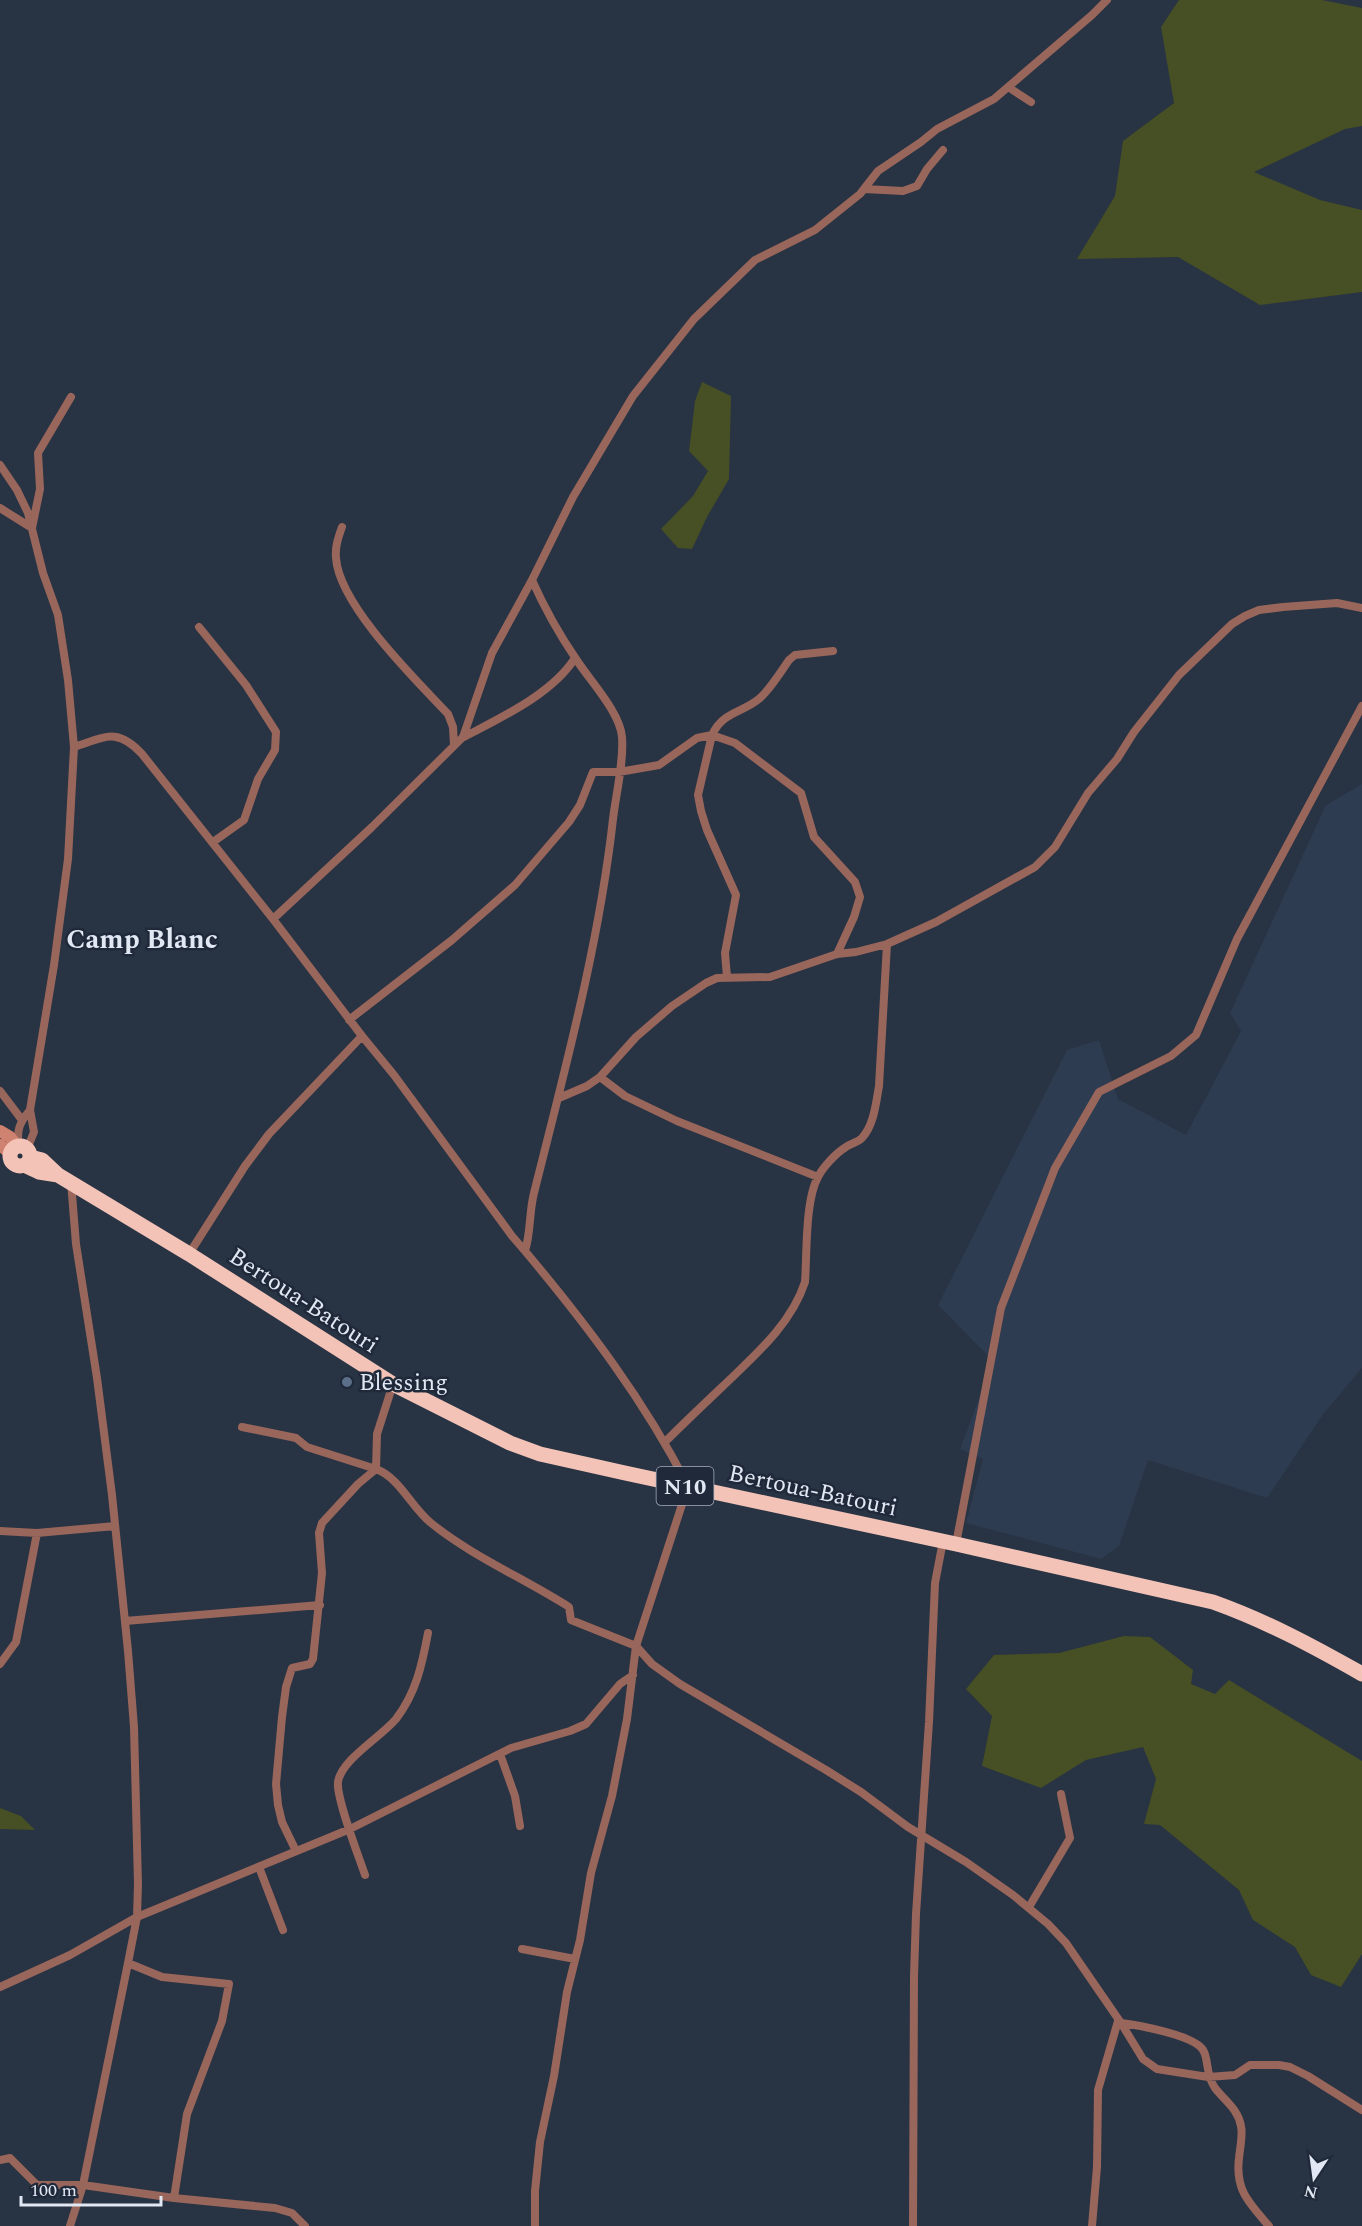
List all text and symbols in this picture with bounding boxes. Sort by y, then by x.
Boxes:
district label: Camp Blanc [66,919,218,961]
street label: Bertoua-Batouri [222,1239,385,1363]
place label: Blessing [359,1365,448,1401]
marker: Blessing [340,1375,354,1389]
street label: Bertoua-Batouri [725,1456,901,1526]
road number: N10 [656,1467,714,1505]
north arrow [1284,2148,1344,2208]
scale bar [21,2169,160,2207]
text: 100 m [30,2177,77,2204]
text: N [1302,2178,1320,2205]

